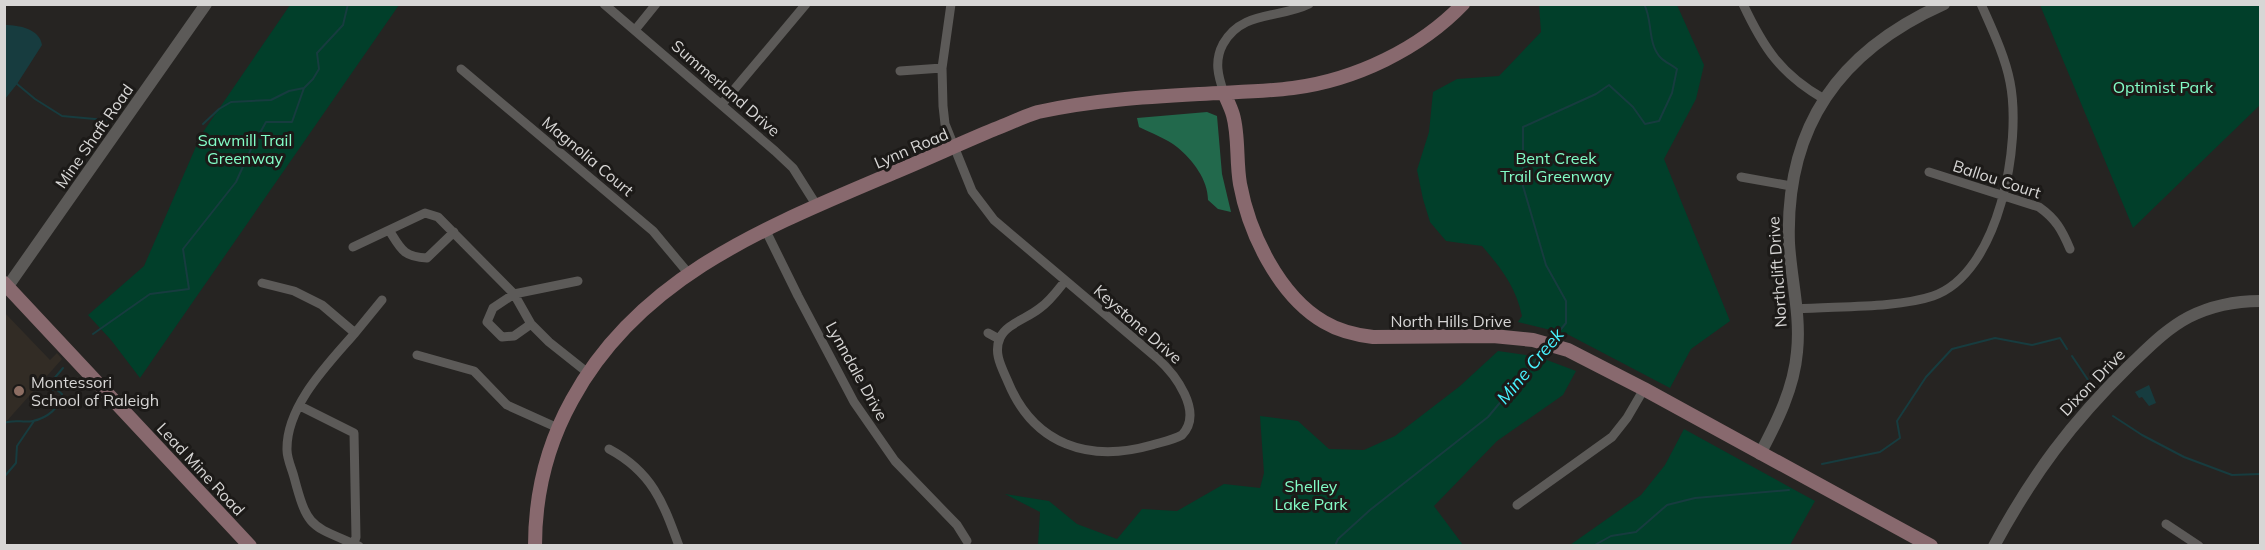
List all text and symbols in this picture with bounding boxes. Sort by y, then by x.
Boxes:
street label: Summerland Drive [668,36,784,140]
park label: Optimist Park [2113,77,2214,97]
street label: Mine Shaft Road [51,80,137,192]
street label: Magnolia Court [538,112,638,200]
street label: Lynn Road [871,123,951,173]
park label: Sawmill Trail Greenway [198,130,292,168]
park label: Bent Creek Trail Greenway [1500,148,1612,186]
street label: Ballou Court [1951,155,2044,203]
street label: Northclift Drive [1763,216,1791,328]
street label: Keystone Drive [1090,280,1186,368]
street label: North Hills Drive [1391,311,1511,331]
street label: Lynndale Drive [822,318,892,424]
water label: Mine Creek [1492,323,1569,409]
street label: Dixon Drive [2055,344,2129,420]
place label: Montessori School of Raleigh [31,372,159,410]
marker: Montessori School of Raleigh [12,384,26,398]
street label: Lead Mine Road [153,418,249,520]
park label: Shelley Lake Park [1275,476,1348,514]

